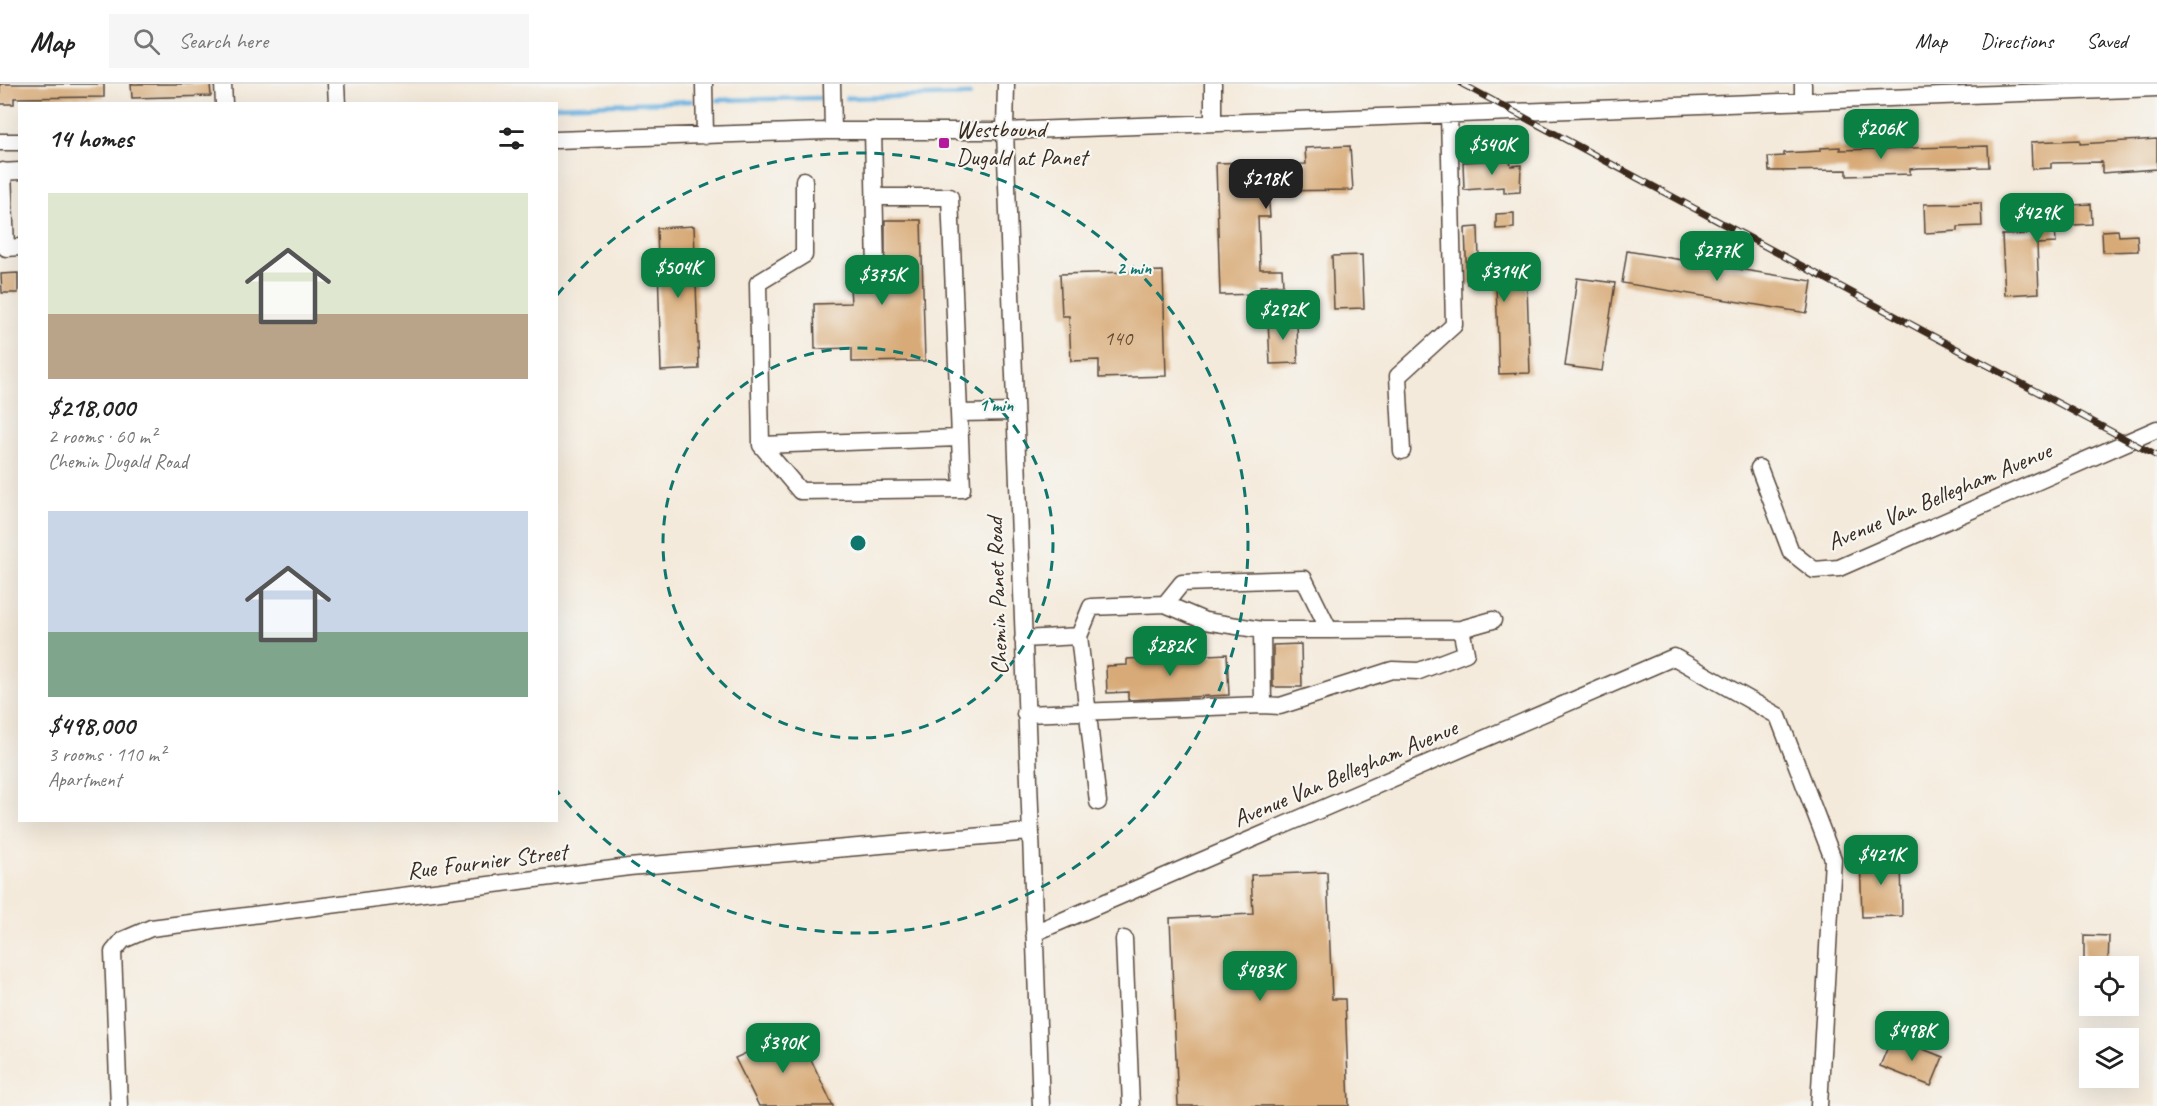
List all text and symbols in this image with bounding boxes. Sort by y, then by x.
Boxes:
search box [109,14,529,68]
text: Map [30,24,73,59]
icon: search [130,25,163,58]
text: Search here [178,27,268,55]
text: Map [1915,28,1947,54]
text: Directions [1980,28,2053,54]
text: Saved [2086,28,2127,54]
pin: $206K [1839,109,1923,160]
place label: Westbound Dugald at Panet [956,114,1090,172]
text: $206K [1858,116,1904,141]
text: 14 homes [48,122,133,155]
icon: filters [495,122,528,155]
pin: $540K [1450,125,1534,176]
text: $540K [1469,132,1515,157]
marker: Westbound Dugald at Panet [937,136,951,150]
pin: $218K [1224,159,1308,210]
text: $218K [1243,166,1289,191]
pin: $429K [1995,193,2079,244]
text: $429K [2014,200,2060,225]
pin: $277K [1675,231,1759,282]
icon: home [234,232,342,340]
text: $277K [1694,238,1740,263]
pin: $504K [636,248,720,299]
pin: $314K [1462,252,1546,303]
text: $504K [655,255,701,280]
pin: $375K [840,255,924,306]
text: 2 min [1117,257,1152,279]
text: $314K [1481,259,1527,284]
text: $375K [859,262,905,287]
pin: $292K [1241,290,1325,341]
text: $292K [1260,297,1306,322]
house number: 140 [1104,325,1134,351]
text: $218,000 [48,391,135,424]
text: 1 min [979,394,1014,416]
text: 2 rooms · 60 m² [48,424,156,449]
street label: Avenue Van Bellegham Avenue [1822,434,2058,557]
text: Chemin Dugald Road [48,449,188,474]
street label: Chemin Panet Road [979,513,1015,676]
centre of rings [848,533,868,553]
icon: home [234,550,342,658]
pin: $282K [1128,626,1212,677]
text: $282K [1147,633,1193,658]
text: $498,000 [48,709,135,742]
street label: Avenue Van Bellegham Avenue [1228,711,1464,834]
text: 3 rooms · 110 m² [48,742,165,767]
text: Apartment [48,767,121,792]
pin: $421K [1839,835,1923,886]
street label: Rue Fournier Street [405,836,572,886]
text: $421K [1858,842,1904,867]
pin: $483K [1218,951,1302,1002]
map controls [2079,956,2139,1088]
button: locate [2079,956,2139,1016]
text: $483K [1237,958,1283,983]
pin: $498K [1870,1011,1954,1062]
text: $498K [1889,1018,1935,1043]
pin: $390K [741,1023,825,1074]
button: layers [2079,1028,2139,1088]
text: $390K [760,1030,806,1055]

